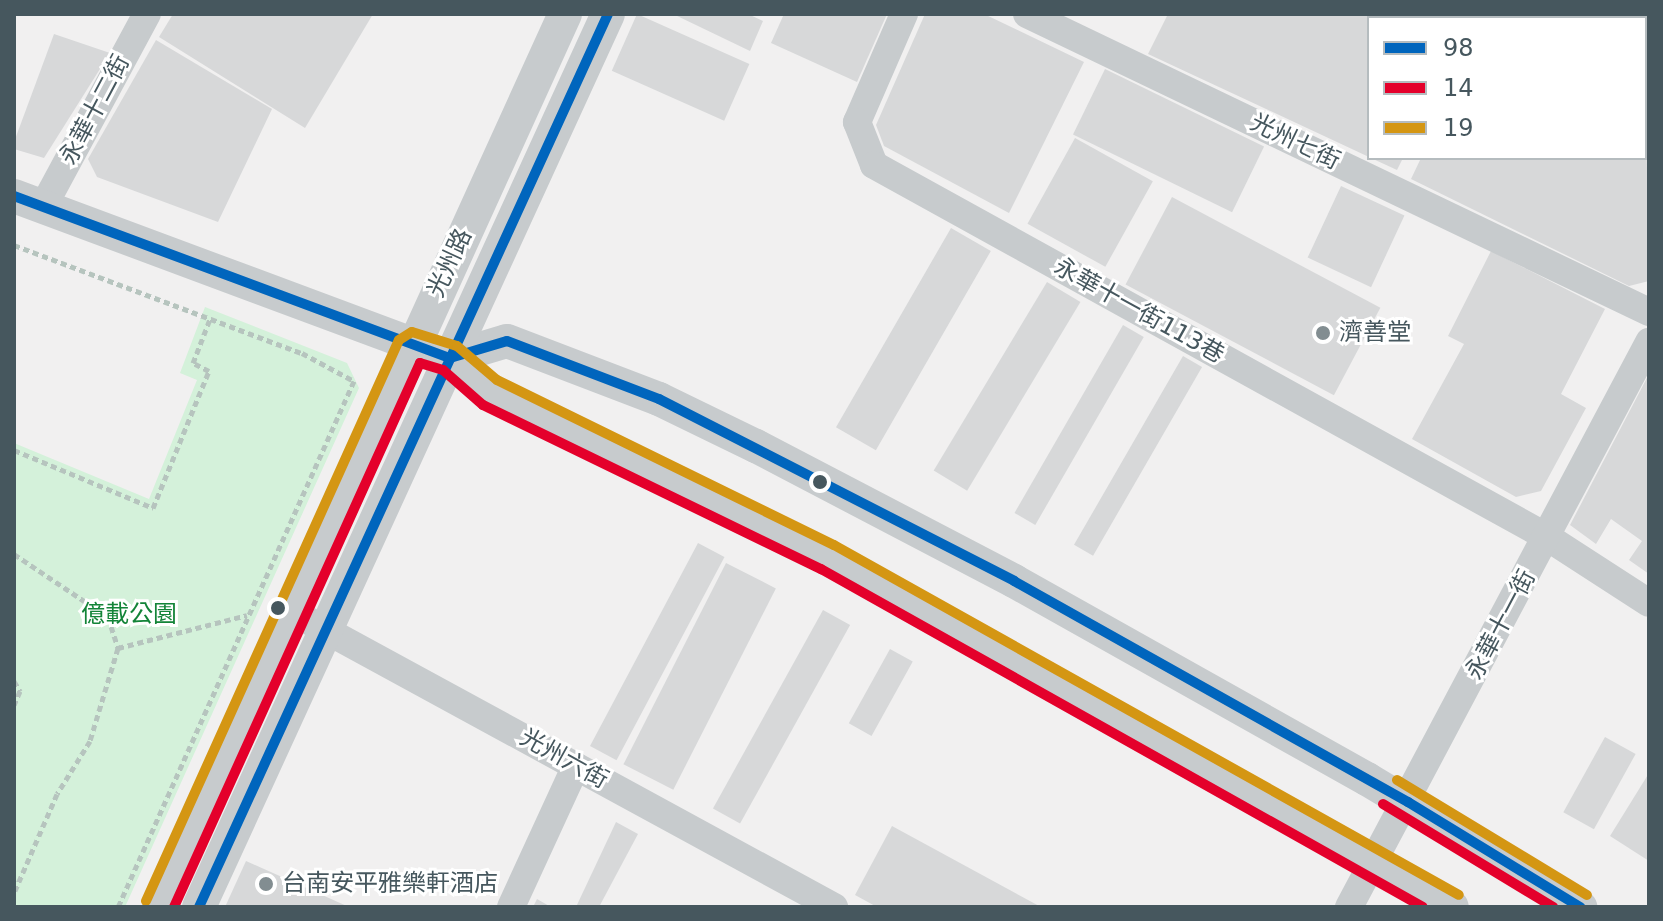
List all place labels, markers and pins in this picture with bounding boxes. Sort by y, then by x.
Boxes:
place label: 濟善堂 [1339,319,1411,347]
marker: 濟善堂 [1314,324,1332,342]
unlabelled marker [812,474,828,490]
unlabelled marker [270,600,286,616]
place label: 台南安平雅樂軒酒店 [282,870,498,898]
marker: 台南安平雅樂軒酒店 [257,875,275,893]

